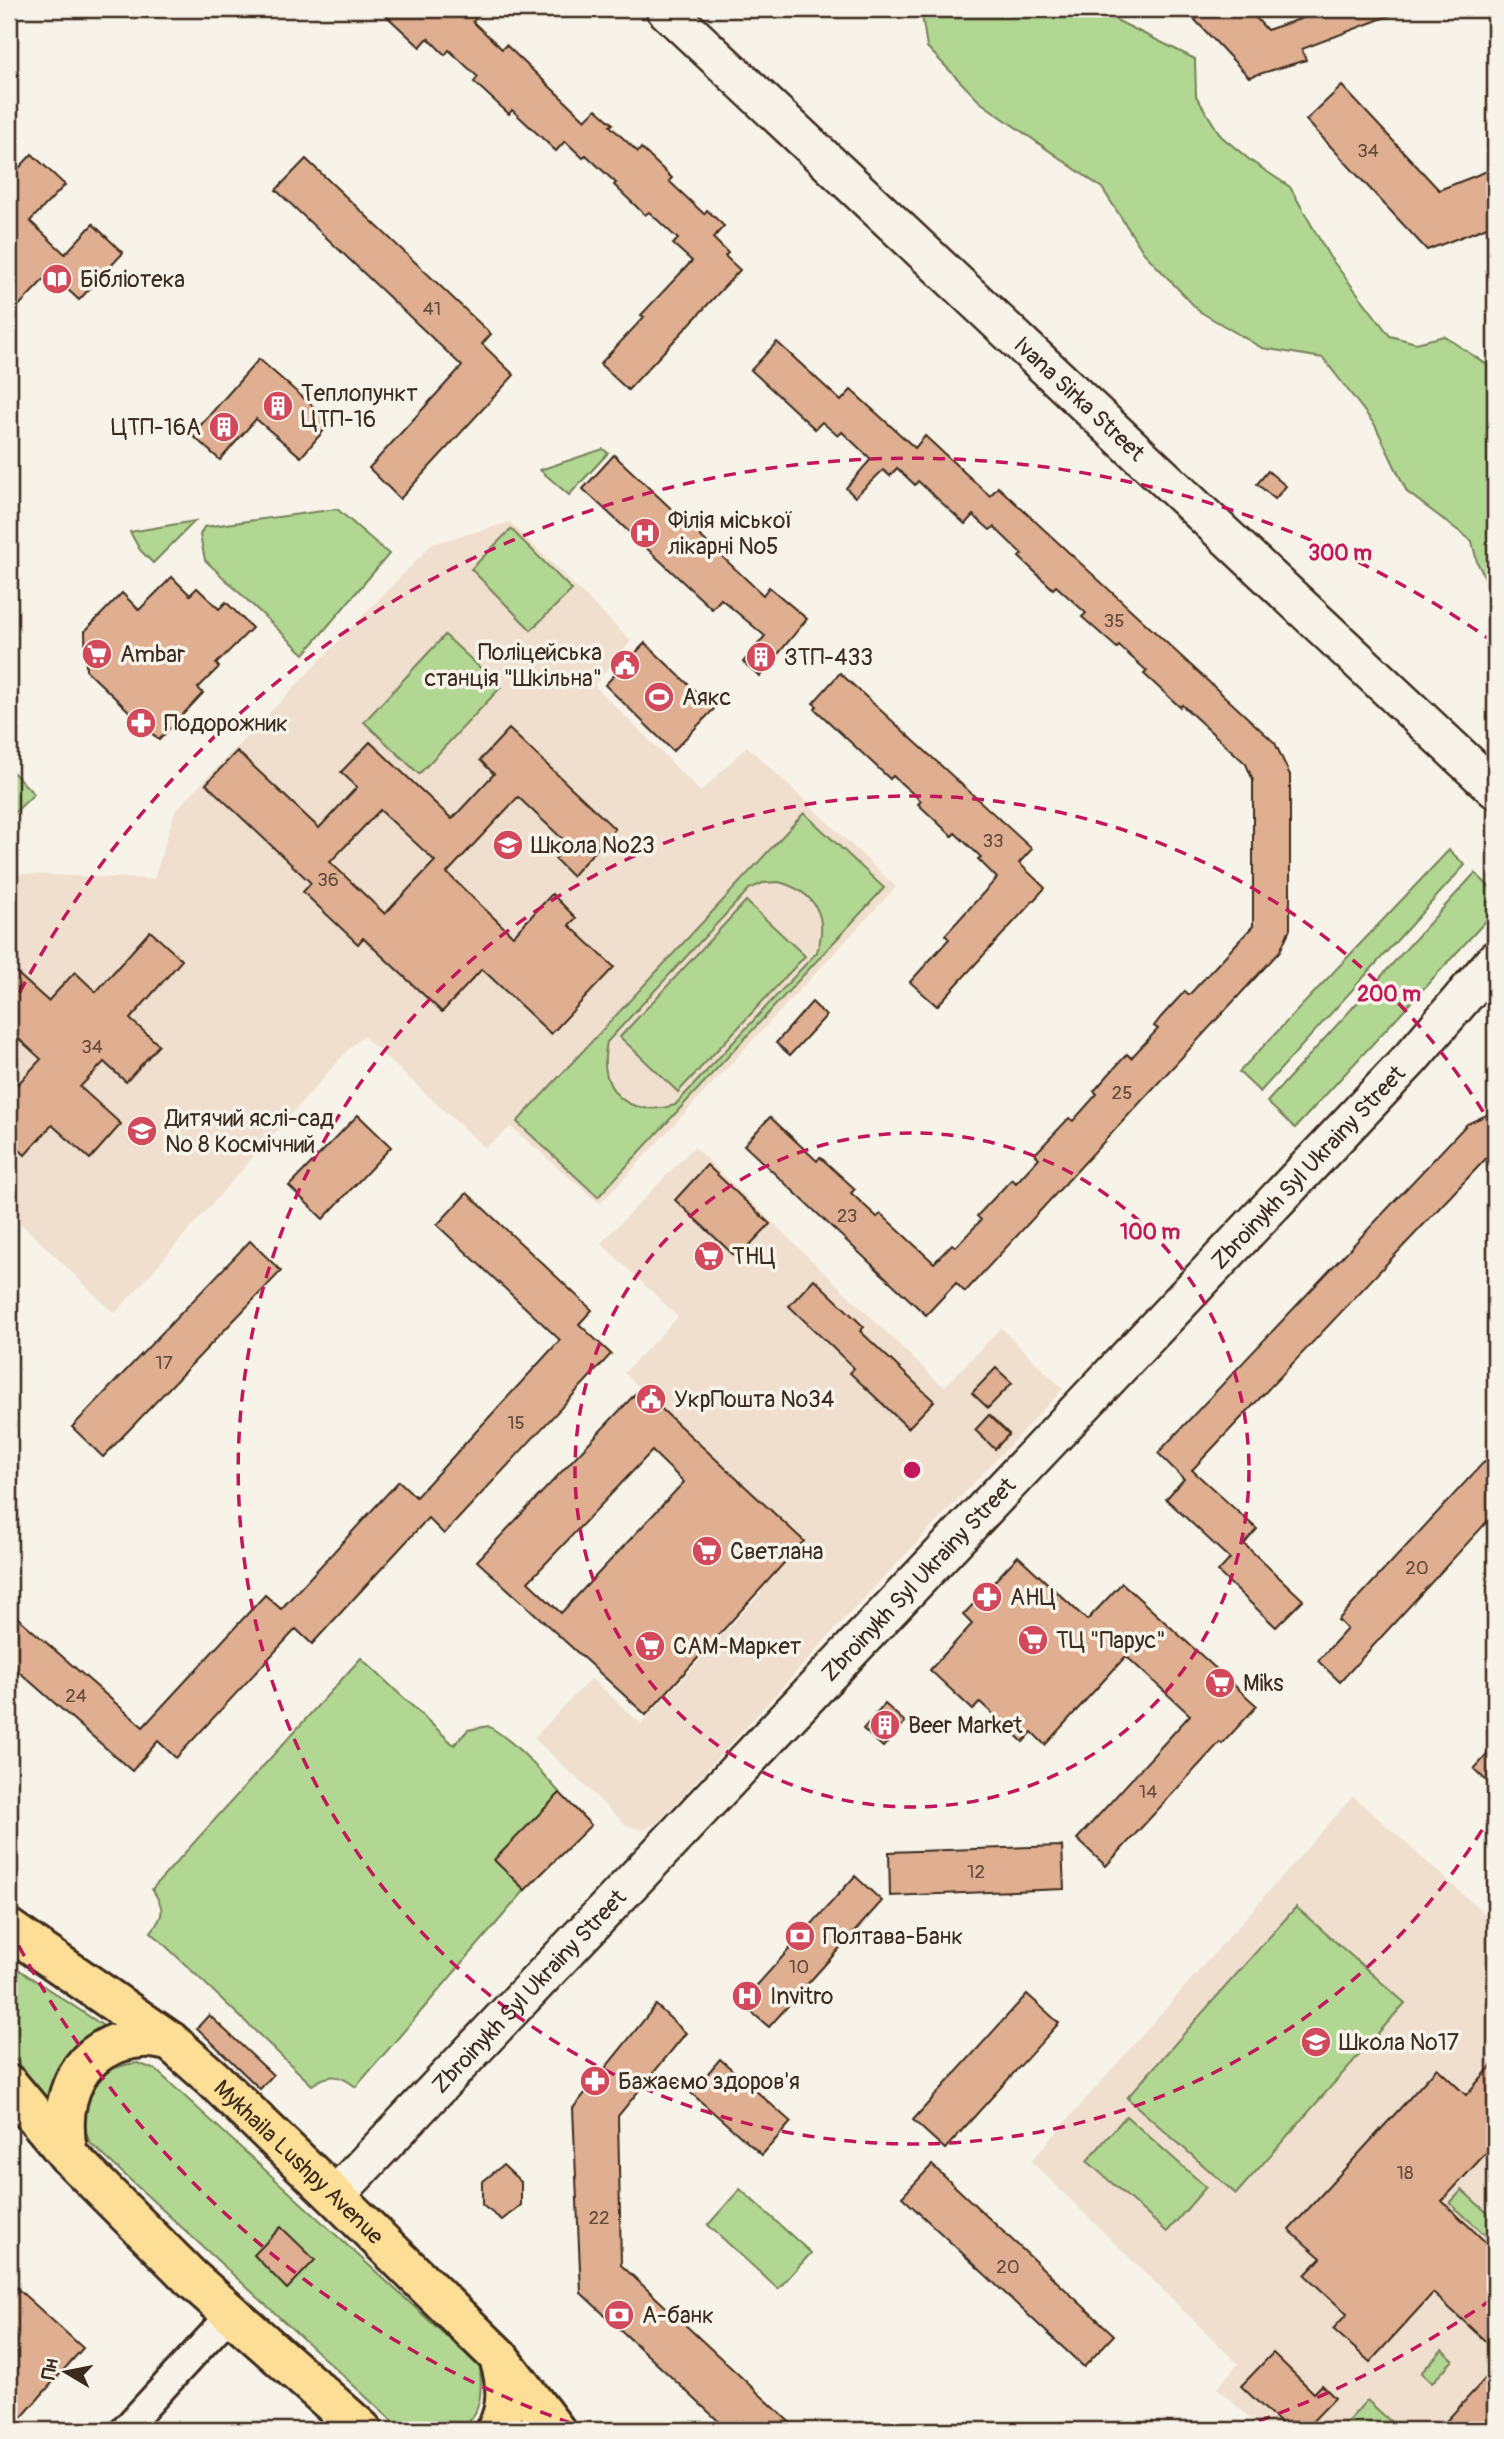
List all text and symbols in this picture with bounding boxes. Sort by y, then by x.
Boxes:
house number: 34 [1357,139,1379,163]
library icon: Бібліотека [40,262,74,296]
place label: Бібліотека [80,265,185,294]
house number: 41 [423,297,441,321]
street label: Ivana Sirka Street [1008,331,1151,468]
place label: Теплопункт ЦТП-16 [301,379,418,434]
building icon: Теплопункт ЦТП-16 [261,389,295,423]
building icon: ЦТП-16А [207,410,241,444]
place label: ЦТП-16А [111,413,201,442]
place label: Філія міської лікарні №5 [668,506,793,561]
hospital icon: Філія міської лікарні №5 [628,516,662,550]
text: 300 m [1308,540,1372,567]
house number: 35 [1104,609,1124,633]
supermarket icon: Ambar [80,637,114,671]
place label: Поліцейська станція "Шкільна" [424,638,602,693]
place label: Ambar [120,640,185,669]
building icon: ЗТП-433 [744,640,778,674]
place label: ЗТП-433 [784,643,873,672]
public building icon: Поліцейська станція "Шкільна" [608,648,642,682]
sports icon: Аякс [642,680,676,714]
place label: Аякс [682,683,731,712]
pharmacy icon: Подорожник [124,706,158,740]
place label: Подорожник [164,709,288,738]
school or university icon: Школа №23 [491,828,525,862]
house number: 33 [982,829,1004,853]
place label: Школа №23 [531,831,655,860]
house number: 36 [317,868,339,892]
text: 200 m [1357,981,1421,1008]
house number: 34 [81,1035,103,1059]
street label: Zbroinykh Syl Ukrainy Street [1205,1059,1412,1275]
house number: 25 [1112,1081,1132,1105]
place label: Дитячий яслі-сад № 8 Космічний [164,1104,334,1159]
school or university icon: Дитячий яслі-сад № 8 Космічний [125,1114,159,1148]
house number: 23 [837,1204,857,1228]
text: 100 m [1120,1219,1180,1246]
supermarket icon: ТНЦ [692,1239,726,1273]
place label: ТНЦ [732,1242,776,1271]
house number: 17 [155,1351,173,1375]
public building icon: УкрПошта №34 [634,1382,668,1416]
place label: УкрПошта №34 [674,1385,834,1414]
house number: 15 [507,1411,525,1435]
centre of rings [900,1458,924,1482]
street label: Zbroinykh Syl Ukrainy Street [815,1471,1022,1687]
supermarket icon: Светлана [690,1534,724,1568]
place label: Светлана [730,1537,823,1566]
house number: 20 [1405,1556,1429,1580]
pharmacy icon: АНЦ [970,1580,1004,1614]
place label: АНЦ [1010,1583,1056,1612]
supermarket icon: ТЦ "Парус" [1016,1623,1050,1657]
place label: ТЦ "Парус" [1056,1626,1166,1655]
supermarket icon: САМ-Маркет [633,1629,667,1663]
place label: САМ-Маркет [673,1632,802,1661]
supermarket icon: Miks [1203,1666,1237,1700]
place label: Miks [1243,1669,1284,1698]
house number: 24 [65,1684,87,1708]
building icon: Beer Market [868,1708,902,1742]
place label: Beer Market [908,1711,1023,1740]
house number: 14 [1139,1780,1157,1804]
house number: 12 [967,1860,985,1884]
street label: Zbroinykh Syl Ukrainy Street [426,1883,633,2099]
bank icon: Полтава-Банк [783,1919,817,1953]
place label: Полтава-Банк [823,1922,963,1951]
house number: 10 [789,1955,809,1979]
hospital icon: Invitro [730,1979,764,2013]
place label: Invitro [770,1982,833,2011]
school or university icon: Школа №17 [1299,2025,1333,2059]
place label: Школа №17 [1339,2028,1459,2057]
pharmacy icon: Бажаємо здоров'я [578,2064,612,2098]
place label: Бажаємо здоров'я [618,2067,800,2096]
street label: Mykhaila Lushpy Avenue [208,2074,390,2251]
house number: 18 [1396,2161,1414,2185]
house number: 22 [588,2206,610,2230]
house number: 20 [996,2255,1020,2279]
bank icon: А-банк [602,2298,636,2332]
place label: А-банк [642,2301,714,2330]
north arrow [32,2338,102,2408]
text: Пн [37,2357,64,2382]

